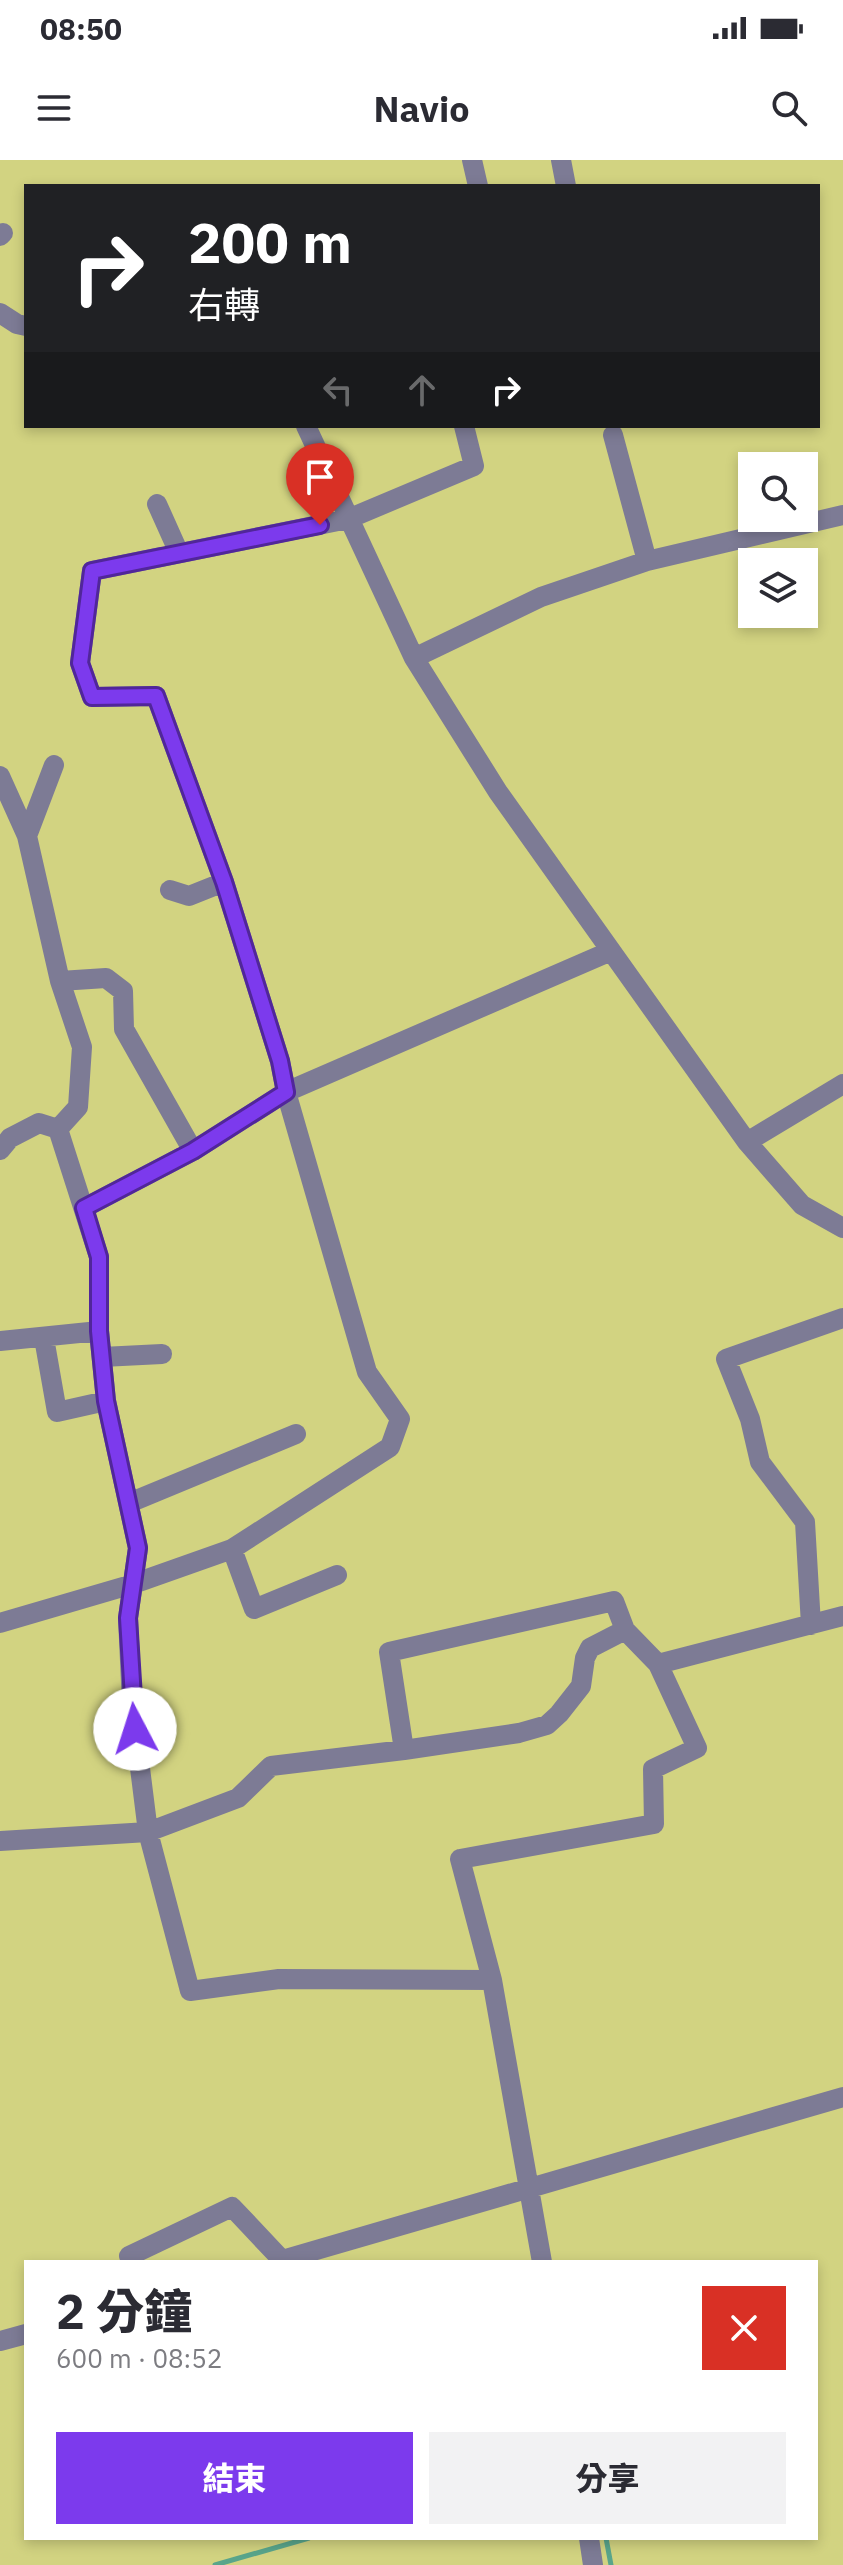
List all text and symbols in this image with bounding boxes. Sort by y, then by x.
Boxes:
text: 08:50 [40,9,122,48]
text: Navio [373,85,470,132]
icon: menu [32,86,76,130]
icon: search [767,86,811,130]
text: 200 m [188,206,352,278]
icon: right [56,216,160,320]
text: 右轉 [188,281,260,328]
icon: left [316,368,360,412]
icon: ahead [400,368,444,412]
icon: right [484,368,528,412]
pin [286,443,354,525]
map controls [738,452,818,628]
button: search [738,452,818,532]
icon: arrive [298,455,342,499]
button: layers [738,548,818,628]
position arrow [93,1687,177,1771]
text: 2 分鐘 [56,2280,192,2342]
button: close [702,2286,786,2370]
text: 600 m · 08:52 [56,2341,222,2375]
button: 結束 [56,2432,413,2524]
button: 分享 [429,2432,786,2524]

